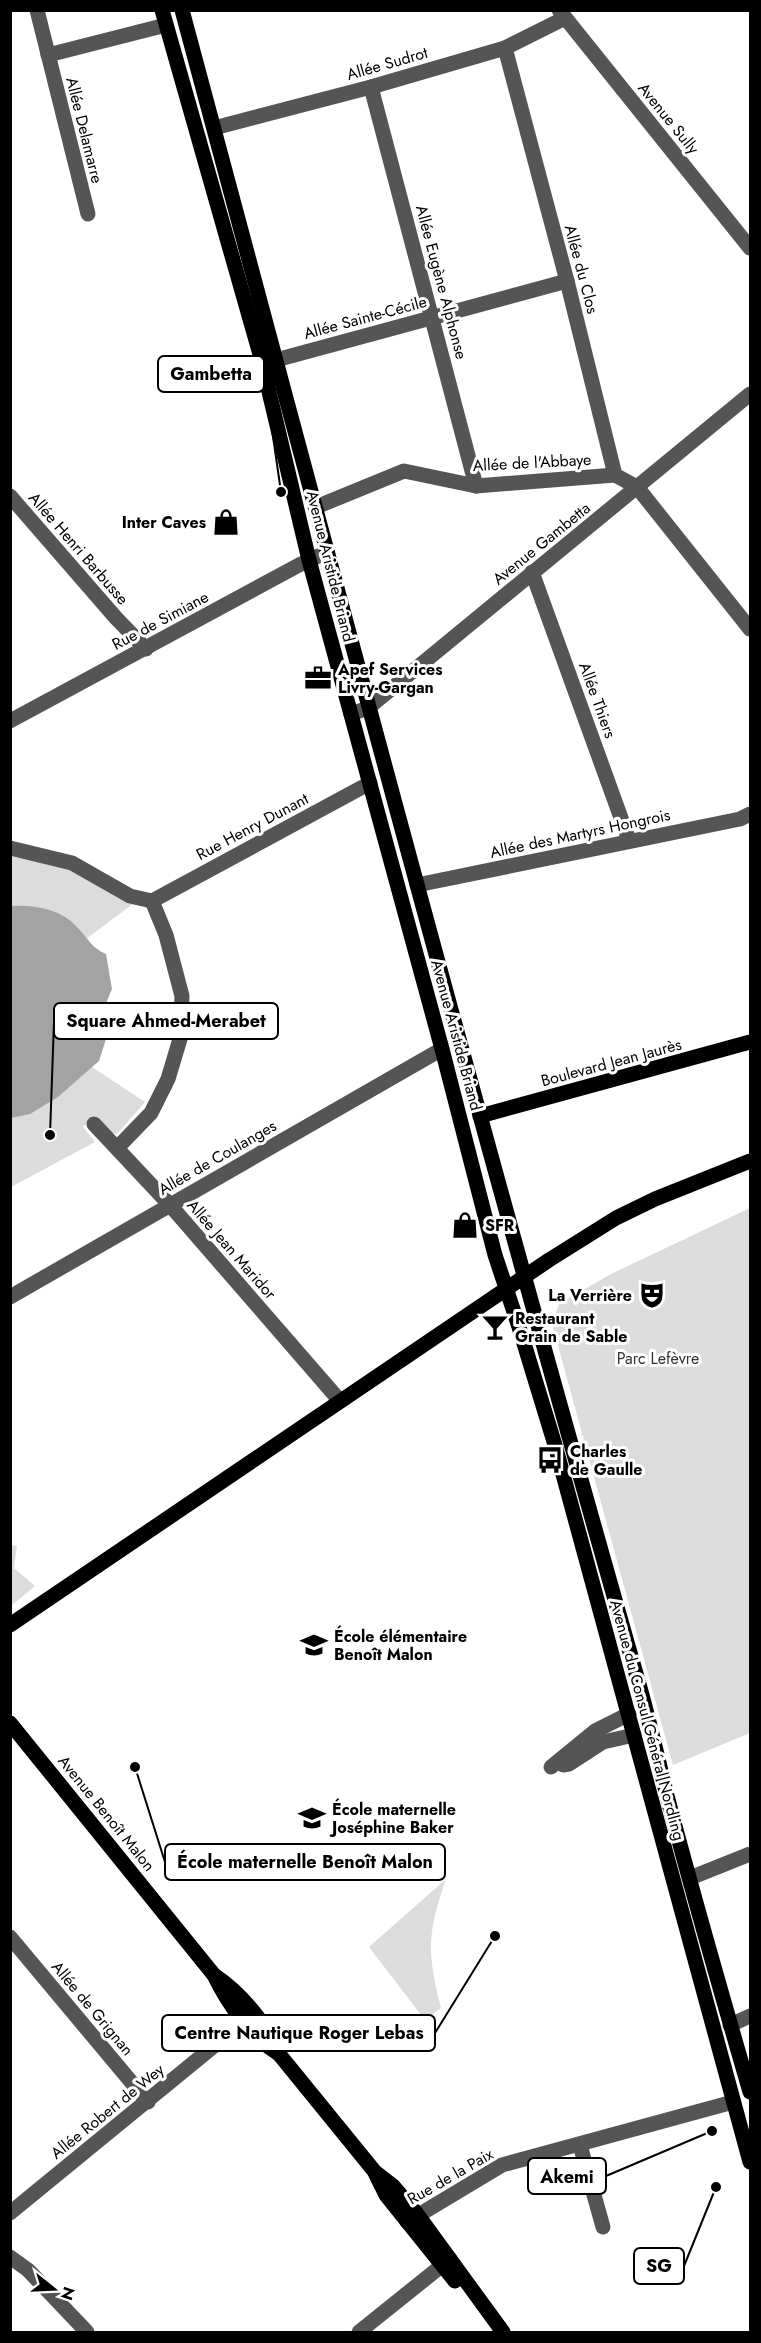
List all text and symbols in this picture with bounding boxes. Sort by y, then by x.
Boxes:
street label: Allée Sudrot [344,41,431,86]
street label: Allée Delamarre [60,75,109,186]
street label: Avenue Sully [633,78,705,160]
street label: Allée Eugène Alphonse [410,202,473,362]
street label: Allée du Clos [559,222,604,316]
street label: Allée Sainte-Cécile [301,290,429,345]
callout: Gambetta [158,356,264,392]
text: Gambetta [170,361,252,387]
street label: Allée de l'Abbaye [472,448,592,477]
street label: Allée Henri Barbusse [23,487,134,610]
street label: Avenue Aristide Briand [301,488,360,644]
street label: Avenue Gambetta [487,497,595,590]
shop icon: Inter Caves [211,507,241,537]
place label: Inter Caves [122,511,206,534]
street label: Rue de Simiane [108,585,213,656]
place label: Apef Services Livry-Gargan [337,658,443,699]
street label: Allée Thiers [573,659,622,741]
office icon: Apef Services Livry-Gargan [303,663,333,693]
street label: Rue Henry Dunant [192,787,312,866]
street label: Allée des Martyrs Hongrois [488,803,672,864]
street label: Avenue Aristide Briand [425,957,488,1113]
callout: Square Ahmed-Merabet [54,1003,278,1039]
text: Square Ahmed-Merabet [66,1008,266,1034]
street label: Boulevard Jean Jaurès [538,1033,684,1092]
street label: Allée de Coulanges [154,1114,281,1201]
street label: Allée Jean Maridor [182,1194,282,1305]
shop icon: SFR [450,1210,480,1240]
place label: SFR [485,1214,515,1237]
theatre icon: La Verrière [637,1280,667,1310]
place label: La Verrière [548,1284,632,1307]
place label: Restaurant Grain de Sable [515,1307,627,1348]
bar icon: Restaurant Grain de Sable [480,1312,510,1342]
park label: Parc Lefèvre [617,1347,699,1370]
place label: Charles de Gaulle [570,1440,643,1481]
bus stop icon: Charles de Gaulle [535,1445,565,1475]
street label: Avenue du Consul Général Nordling [604,1597,691,1843]
place label: École élémentaire Benoît Malon [334,1625,467,1666]
school or university icon: École élémentaire Benoît Malon [299,1630,329,1660]
street label: Avenue Benoît Malon [53,1750,161,1876]
place label: École maternelle Joséphine Baker [329,1798,456,1839]
school or university icon: École maternelle Joséphine Baker [297,1803,327,1833]
callout: École maternelle Benoît Malon [165,1844,445,1880]
text: École maternelle Benoît Malon [177,1849,433,1875]
street label: Allée de Grignan [46,1956,139,2061]
callout: Centre Nautique Roger Lebas [162,2015,435,2051]
text: Centre Nautique Roger Lebas [174,2020,424,2046]
street label: Allée Robert de Wey [46,2058,170,2164]
street label: Rue de la Paix [403,2142,498,2210]
callout: Akemi [528,2158,606,2194]
text: Akemi [539,2164,594,2190]
callout: SG [634,2248,684,2284]
text: SG [646,2253,672,2279]
north arrow [24,2259,84,2319]
text: N [55,2284,81,2303]

